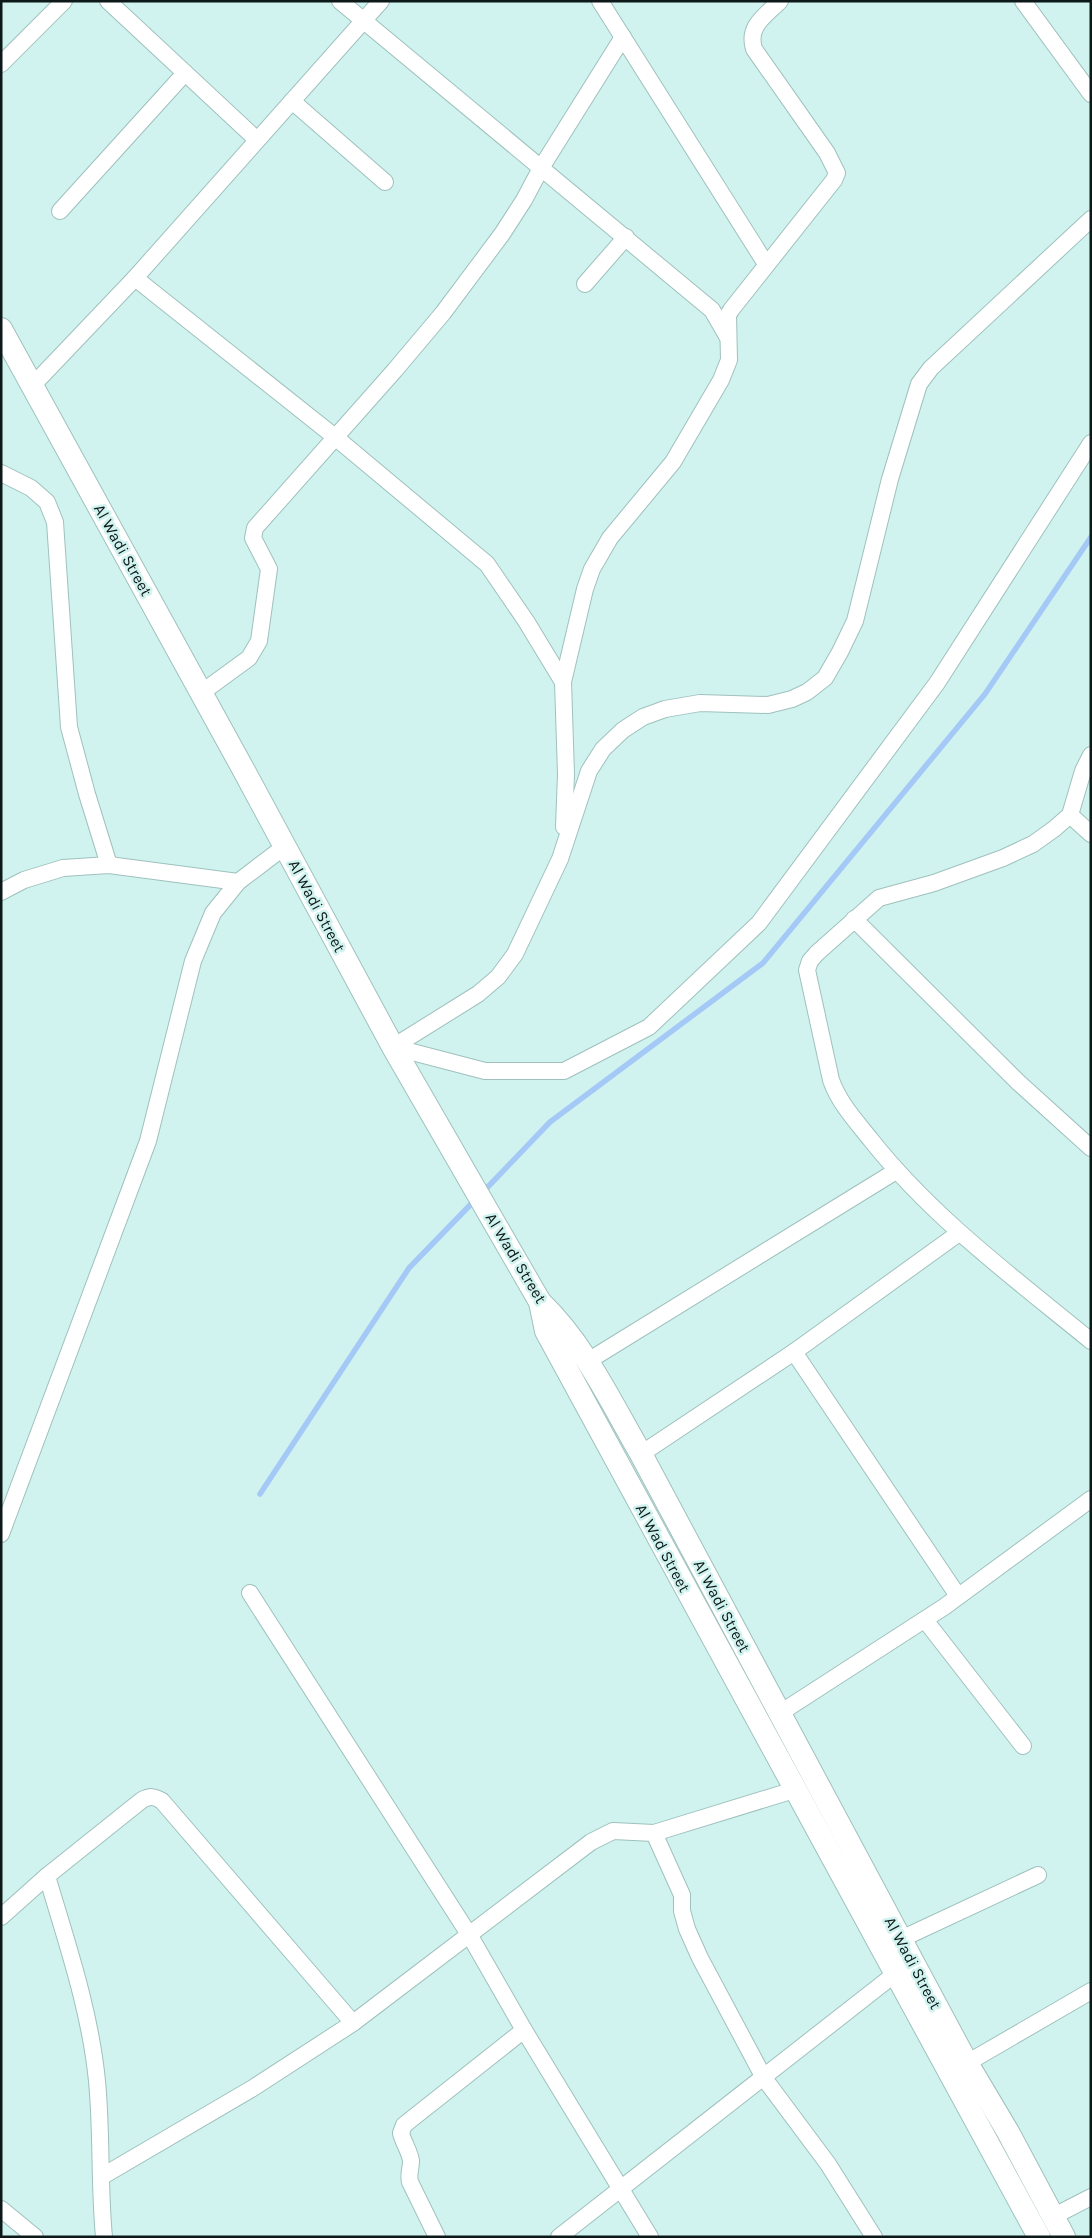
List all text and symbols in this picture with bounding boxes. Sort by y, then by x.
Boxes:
street label: Al Wadi Street [90,501,156,599]
street label: Al Wadi Street [285,856,349,956]
street label: Al Wadi Street [482,1209,550,1307]
street label: Al Wad Street [632,1501,694,1595]
street label: Al Wadi Street [690,1556,754,1656]
street label: Al Wadi Street [881,1913,945,2013]

